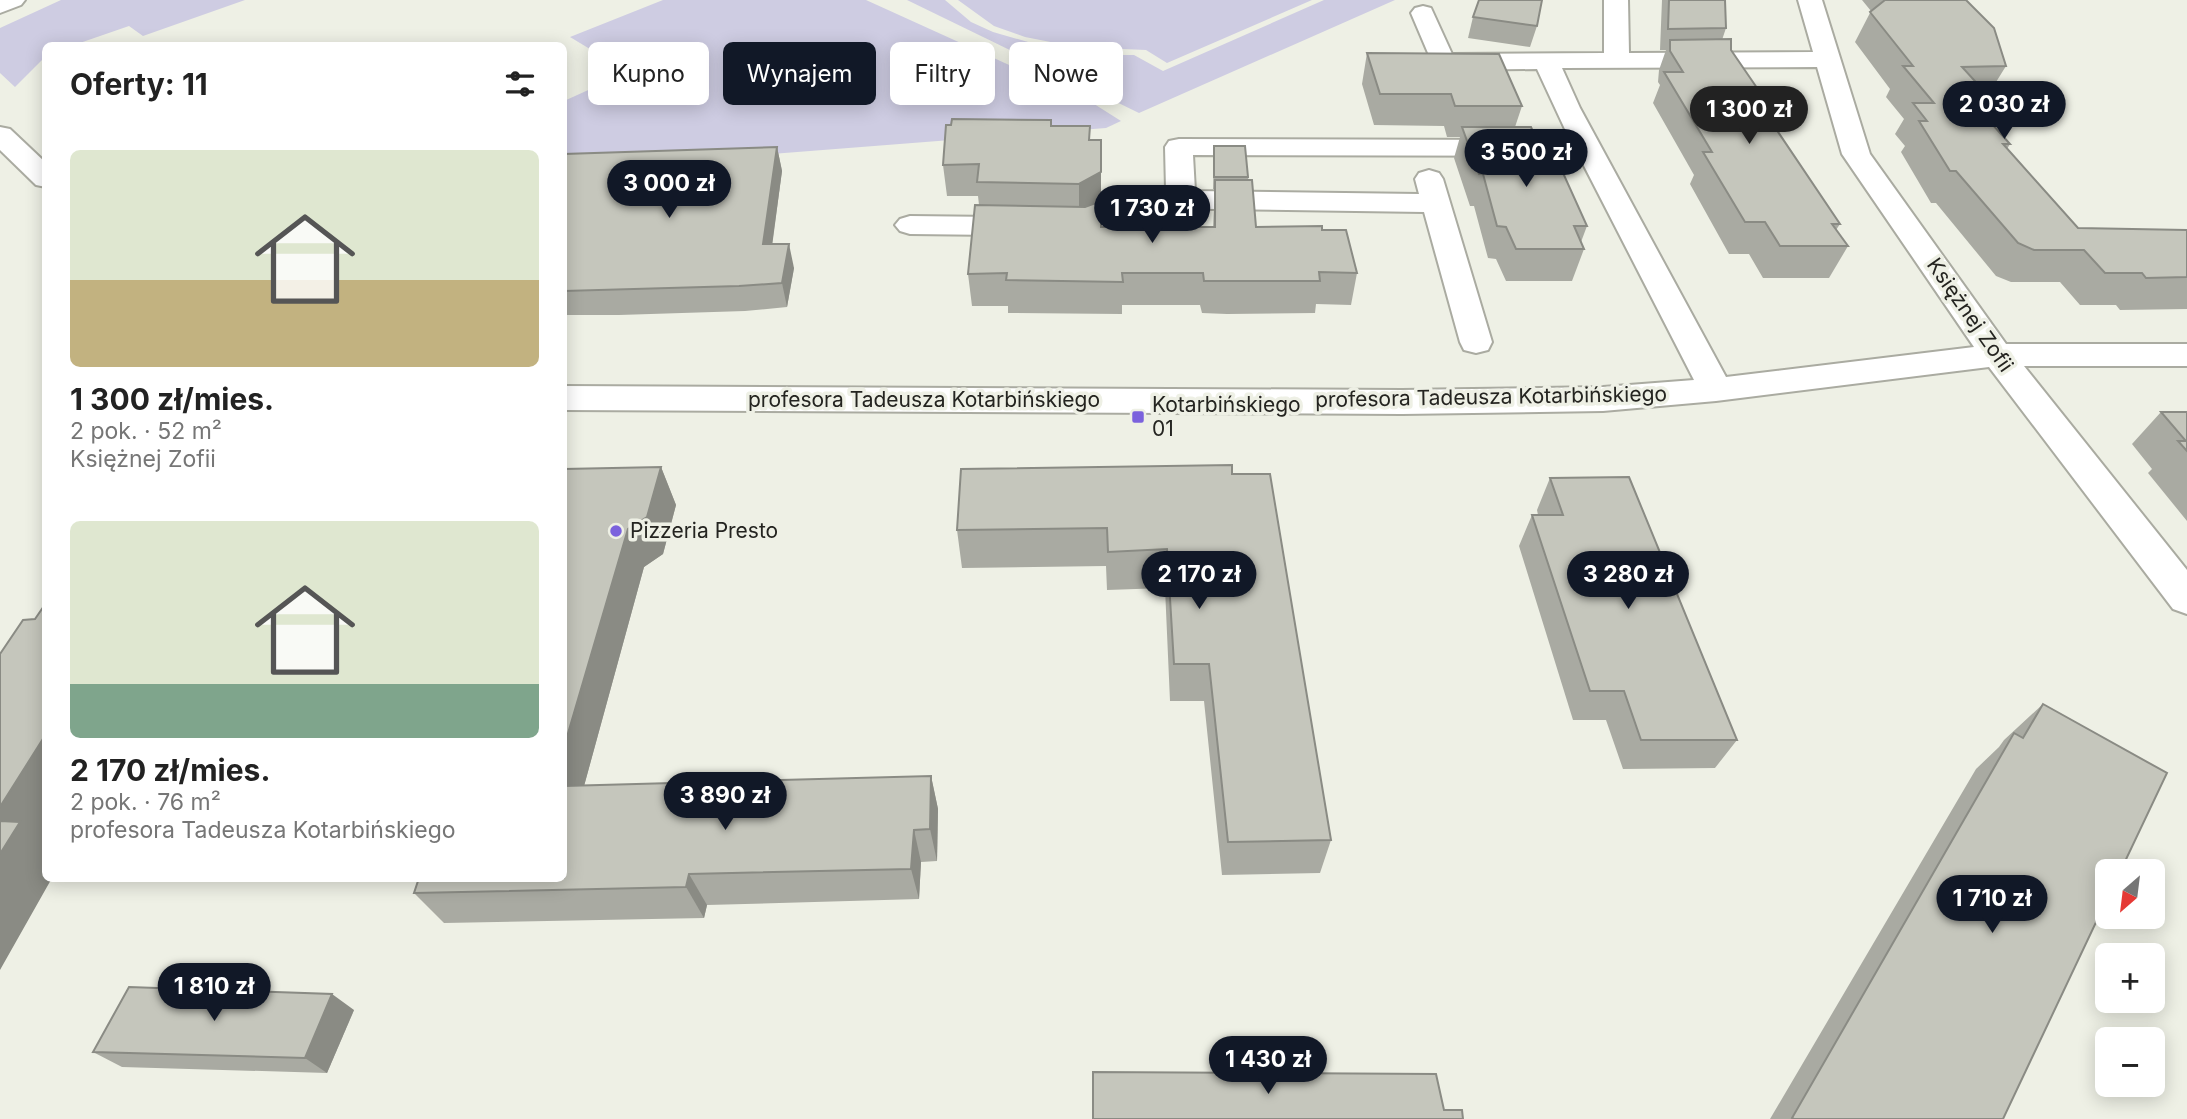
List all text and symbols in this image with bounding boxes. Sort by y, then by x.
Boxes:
chip: Kupno [588,42,709,105]
chip: Wynajem [723,42,876,105]
chip: Filtry [890,42,995,105]
chip: Nowe [1009,42,1123,105]
icon: filters [501,65,539,103]
text: Oferty: 11 [70,66,208,102]
pin: 2 030 zł [1932,82,2076,141]
pin: 1 300 zł [1677,86,1821,146]
text: 2 030 zł [1959,90,2049,118]
text: 1 300 zł [1706,95,1792,123]
pin: 3 500 zł [1454,130,1598,189]
text: 3 500 zł [1481,138,1571,166]
pin: 3 000 zł [597,160,741,220]
text: 3 000 zł [623,169,715,197]
pin: 1 730 zł [1080,186,1224,245]
text: 1 730 zł [1110,194,1194,222]
icon: home [242,196,368,322]
street label: Księżnej Zofii [1922,253,2019,376]
text: 1 300 zł/mies. [70,381,274,417]
street label: profesora Tadeusza Kotarbińskiego [1315,381,1667,412]
street label: profesora Tadeusza Kotarbińskiego [748,387,1100,412]
place label: Kotarbińskiego 01 [1152,392,1301,441]
marker: Kotarbińskiego 01 [1130,409,1146,425]
text: 2 pok. · 52 m² [70,417,222,445]
text: Księżnej Zofii [70,445,216,473]
place label: Pizzeria Presto [630,518,778,543]
marker: Pizzeria Presto [608,523,624,539]
pin: 2 170 zł [1127,552,1271,611]
pin: 3 280 zł [1556,552,1700,611]
text: 2 170 zł [1157,560,1241,588]
text: 3 280 zł [1583,560,1673,588]
icon: home [242,567,368,693]
text: 2 170 zł/mies. [70,752,270,788]
pin: 3 890 zł [653,772,797,832]
text: 3 890 zł [680,781,770,809]
text: 2 pok. · 76 m² [70,788,221,816]
text: profesora Tadeusza Kotarbińskiego [70,816,456,844]
north arrow [2095,859,2165,929]
map controls [2095,859,2165,1097]
pin: 1 710 zł [1920,876,2064,935]
text: 1 710 zł [1952,884,2032,912]
button: + [2095,943,2165,1013]
pin: 1 810 zł [142,964,286,1023]
text: 1 810 zł [174,972,254,1000]
button: − [2095,1027,2165,1097]
pin: 1 430 zł [1196,1036,1340,1096]
text: 1 430 zł [1225,1045,1311,1073]

